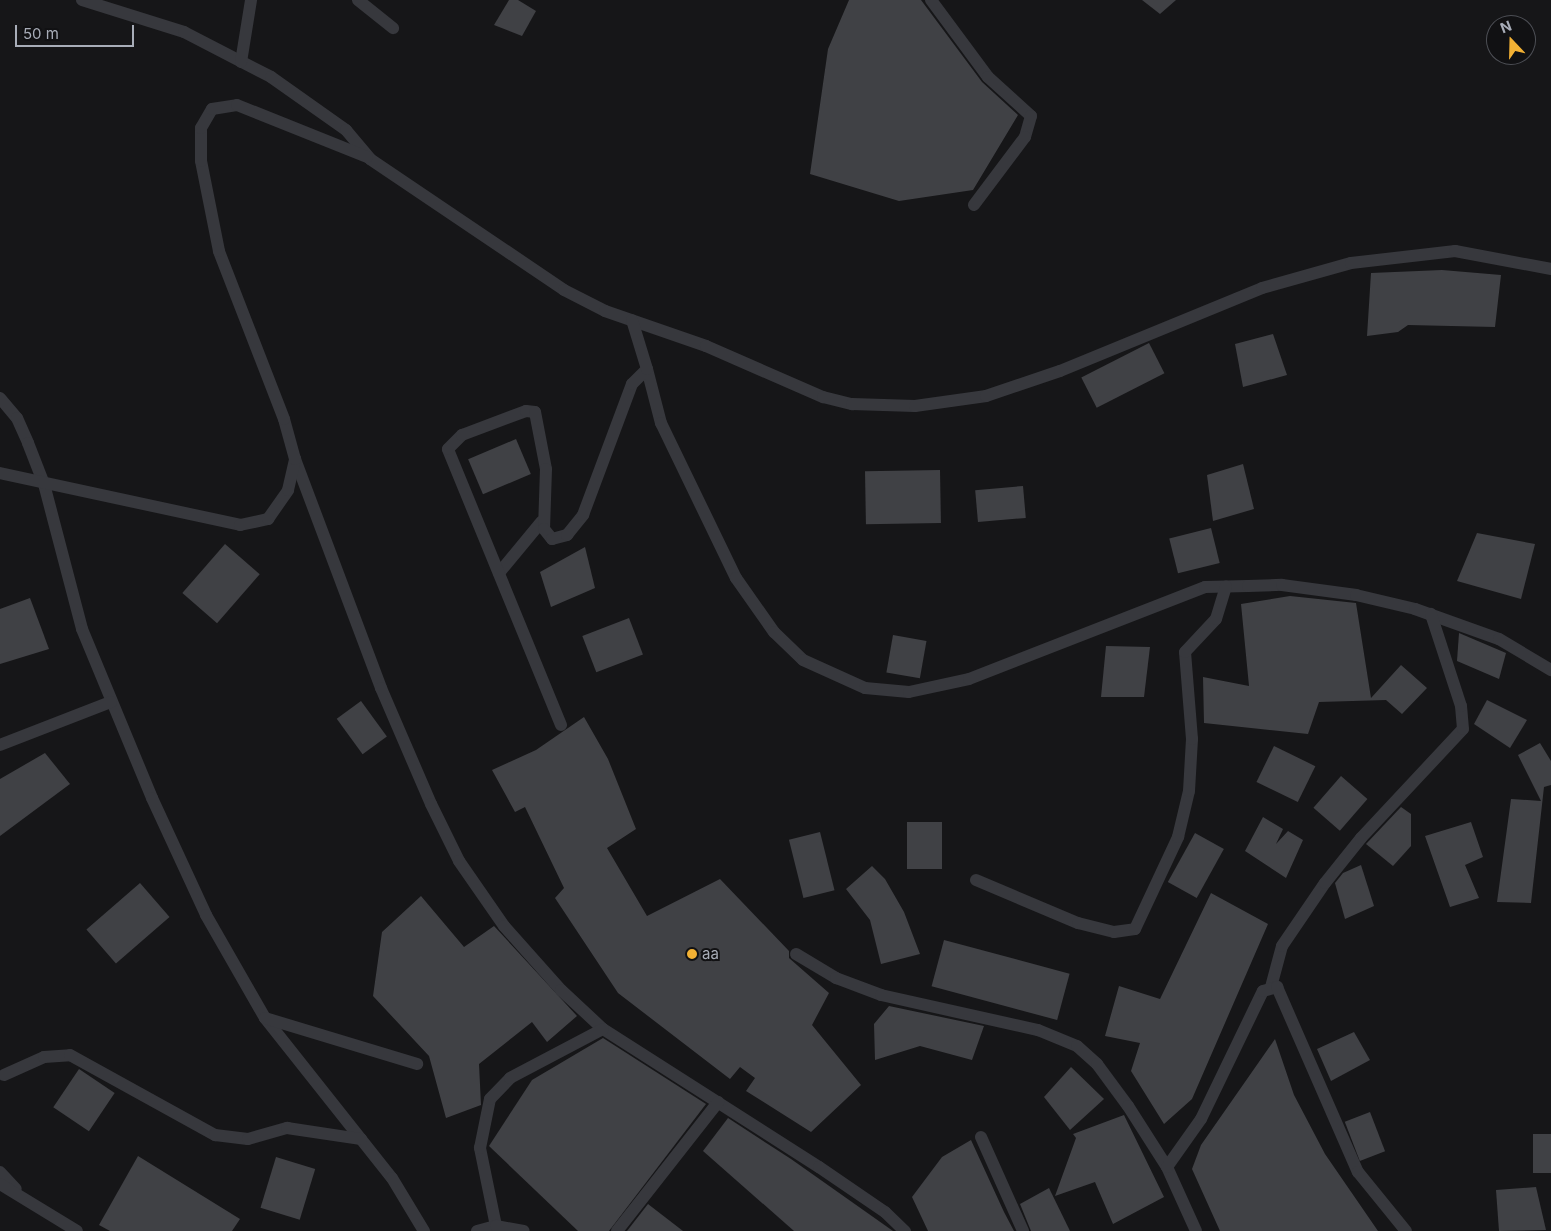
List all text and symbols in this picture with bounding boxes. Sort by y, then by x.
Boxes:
scale bar [18,15,136,47]
north arrow [1486,15,1536,65]
text: N [1498,17,1514,36]
text: 50 m [23,24,59,43]
place label: aa [702,945,719,963]
marker: aa [686,948,698,960]

